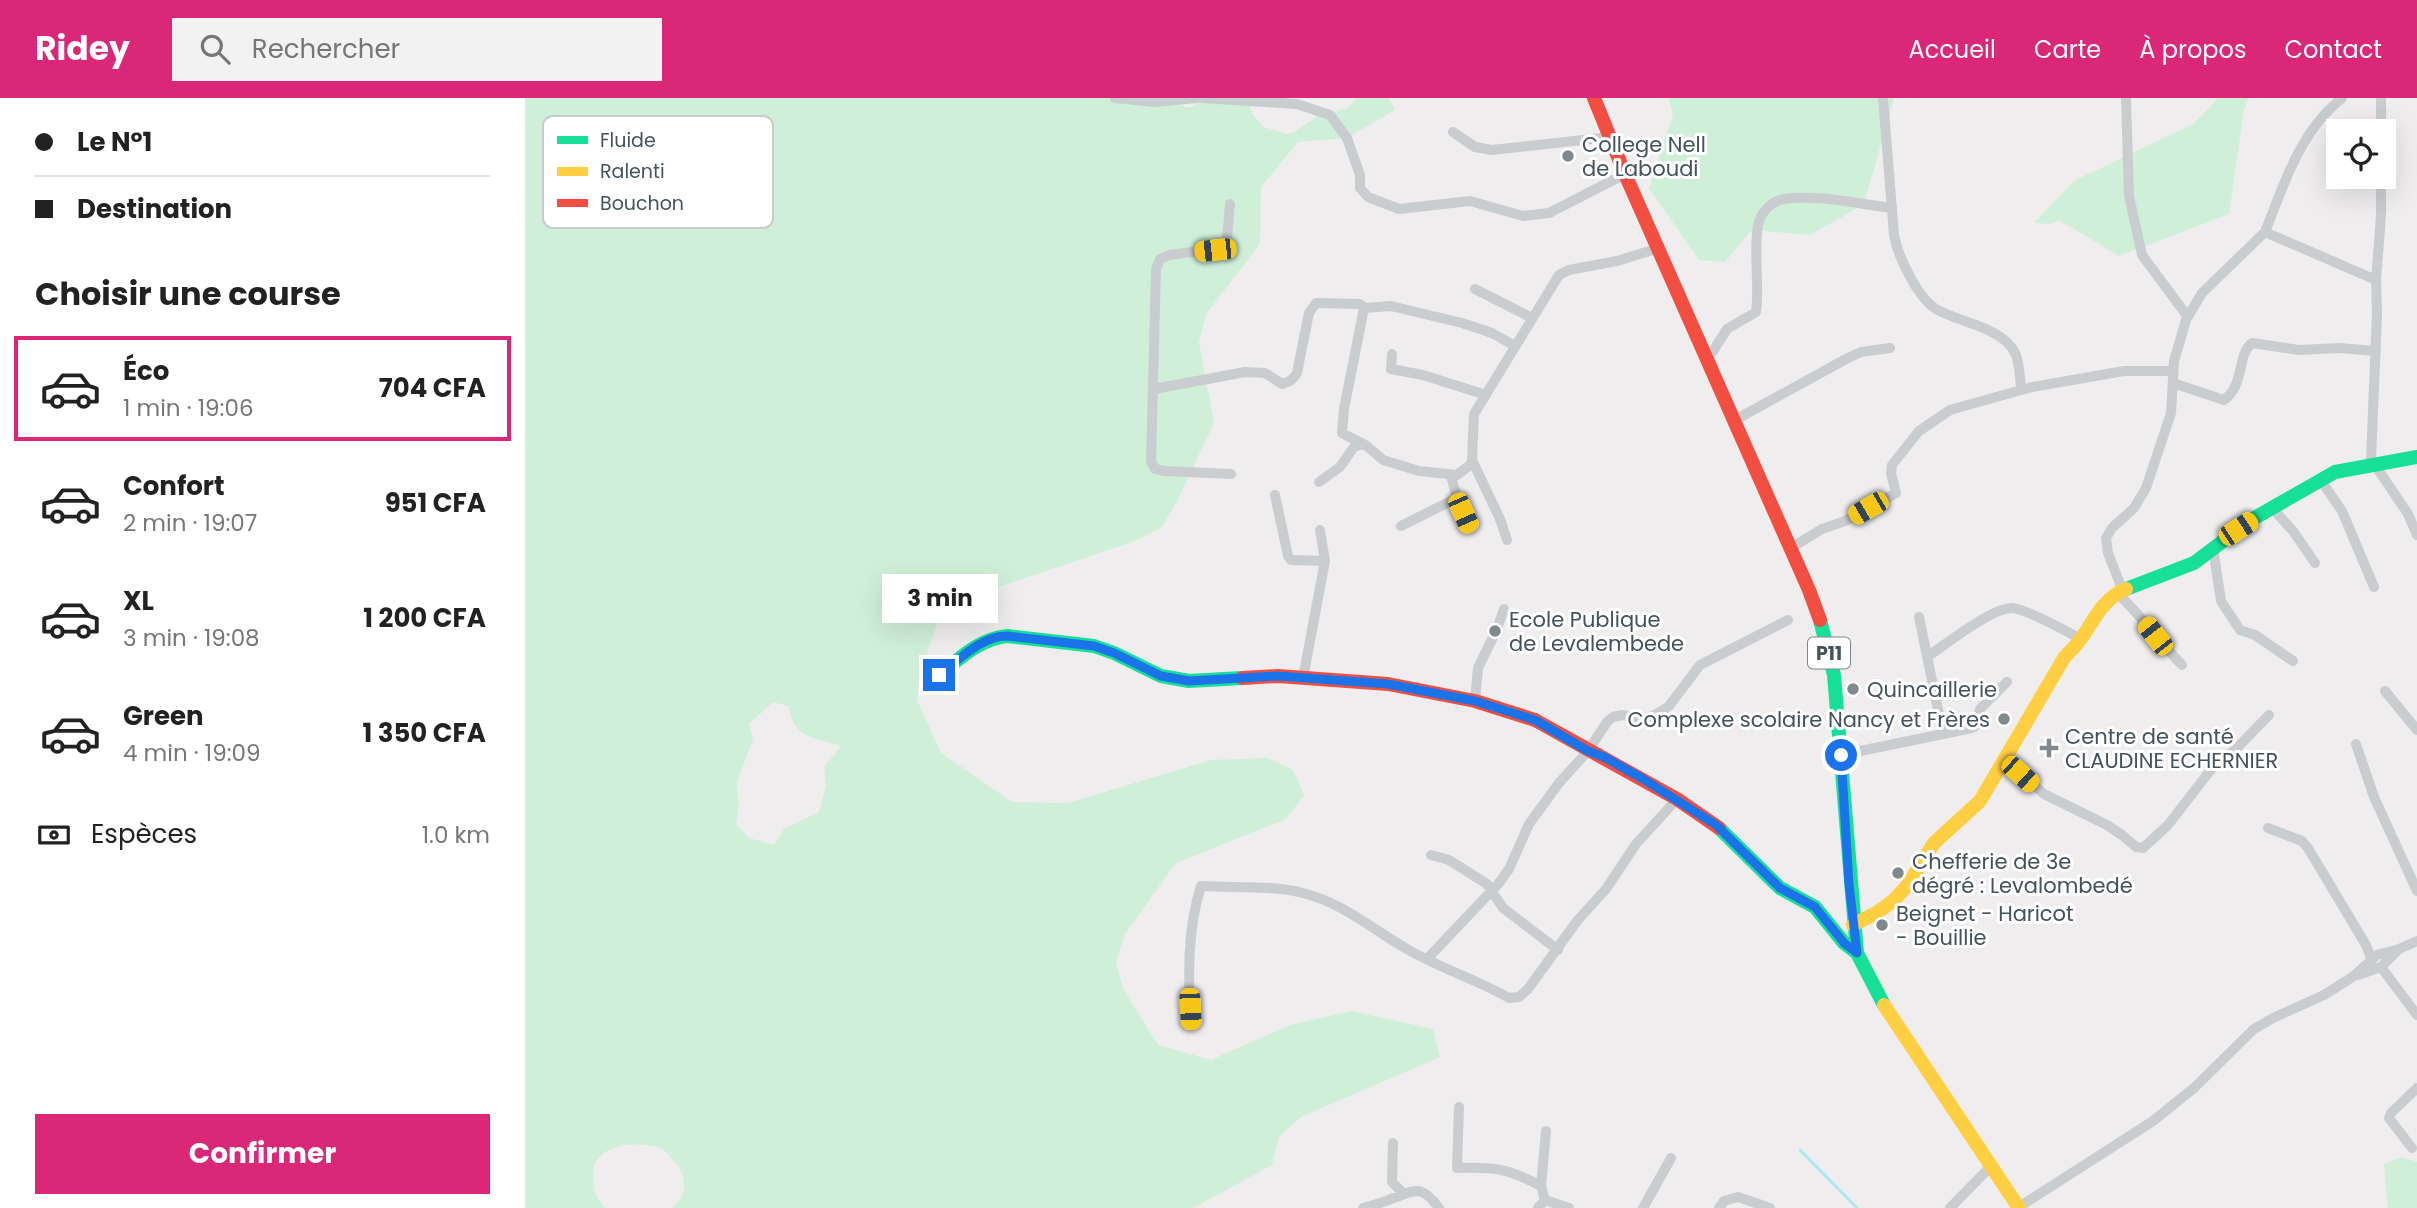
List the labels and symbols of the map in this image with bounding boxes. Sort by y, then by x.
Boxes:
legend [543,116,773,228]
text: Fluide [600,127,656,154]
place label: College Nell de Laboudi [1582,130,1706,183]
marker: College Nell de Laboudi [1560,148,1576,164]
text: Ralenti [600,158,665,185]
text: Bouchon [600,190,684,217]
car [1194,237,1237,263]
car [1845,488,1892,528]
car [1445,490,1482,536]
car [2215,509,2262,549]
callout: 3 min [881,574,997,622]
place label: Ecole Publique de Levalembede [1509,605,1684,658]
car [2134,613,2177,659]
marker: Ecole Publique de Levalembede [1487,623,1503,639]
road number: P11 [1808,638,1850,668]
route end [923,659,955,691]
place label: Quincaillerie [1867,675,1997,704]
marker: Quincaillerie [1845,681,1861,697]
place label: Complexe scolaire Nancy et Frères [1627,705,1990,734]
marker: Complexe scolaire Nancy et Frères [1996,711,2012,727]
place label: Centre de santé CLAUDINE ECHERNIER [2065,722,2278,775]
marker: Centre de santé CLAUDINE ECHERNIER [2039,738,2059,758]
route start [1825,739,1857,771]
car [1998,752,2043,796]
place label: Chefferie de 3e dégré : Levalombedé [1912,847,2133,900]
marker: Chefferie de 3e dégré : Levalombedé [1890,865,1906,881]
place label: Beignet - Haricot - Bouillie [1896,899,2074,952]
marker: Beignet - Haricot - Bouillie [1874,917,1890,933]
car [1179,987,1202,1031]

